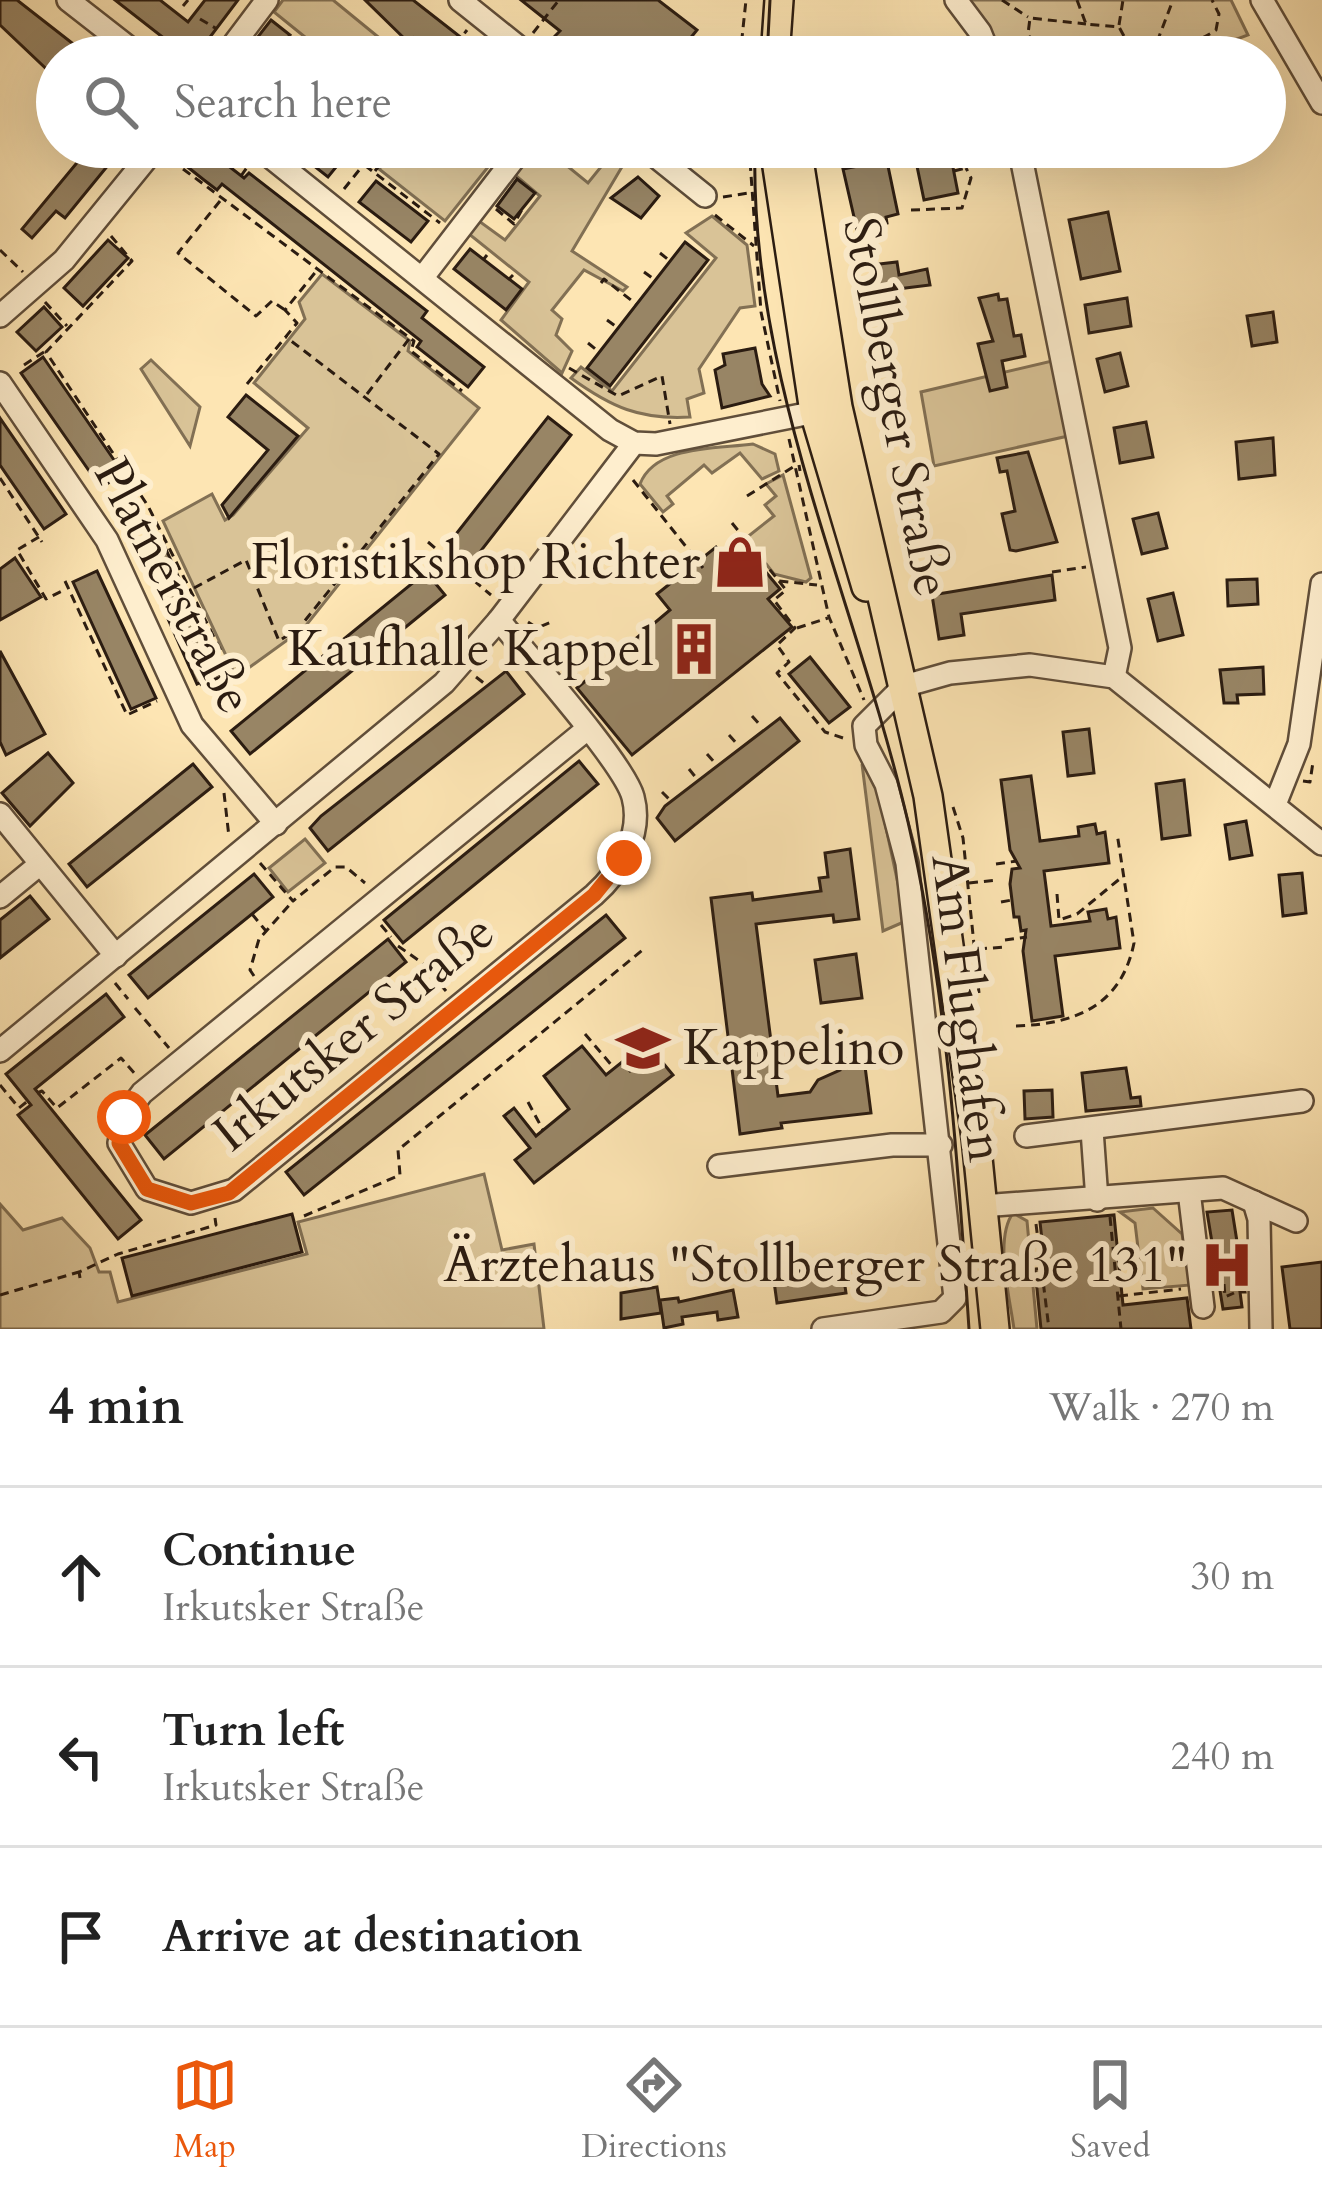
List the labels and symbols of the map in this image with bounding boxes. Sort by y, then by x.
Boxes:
street label: Stollberger Straße [825,212,967,602]
street label: Platnerstraße [77,446,269,726]
place label: Floristikshop Richter [250,527,700,597]
shop icon: Floristikshop Richter [711,533,769,591]
place label: Kaufhalle Kappel [287,614,654,684]
building icon: Kaufhalle Kappel [665,620,723,678]
route end [597,831,651,885]
street label: Am Flughafen [913,850,1021,1166]
street label: Irkutsker Straße [199,898,509,1168]
place label: Kappelino [683,1013,904,1083]
school or university icon: Kappelino [614,1019,672,1077]
route start [97,1090,151,1144]
place label: Ärztehaus "Stollberger Straße 131" [443,1230,1187,1300]
hospital icon: Ärztehaus "Stollberger Straße 131" [1198,1236,1256,1294]

